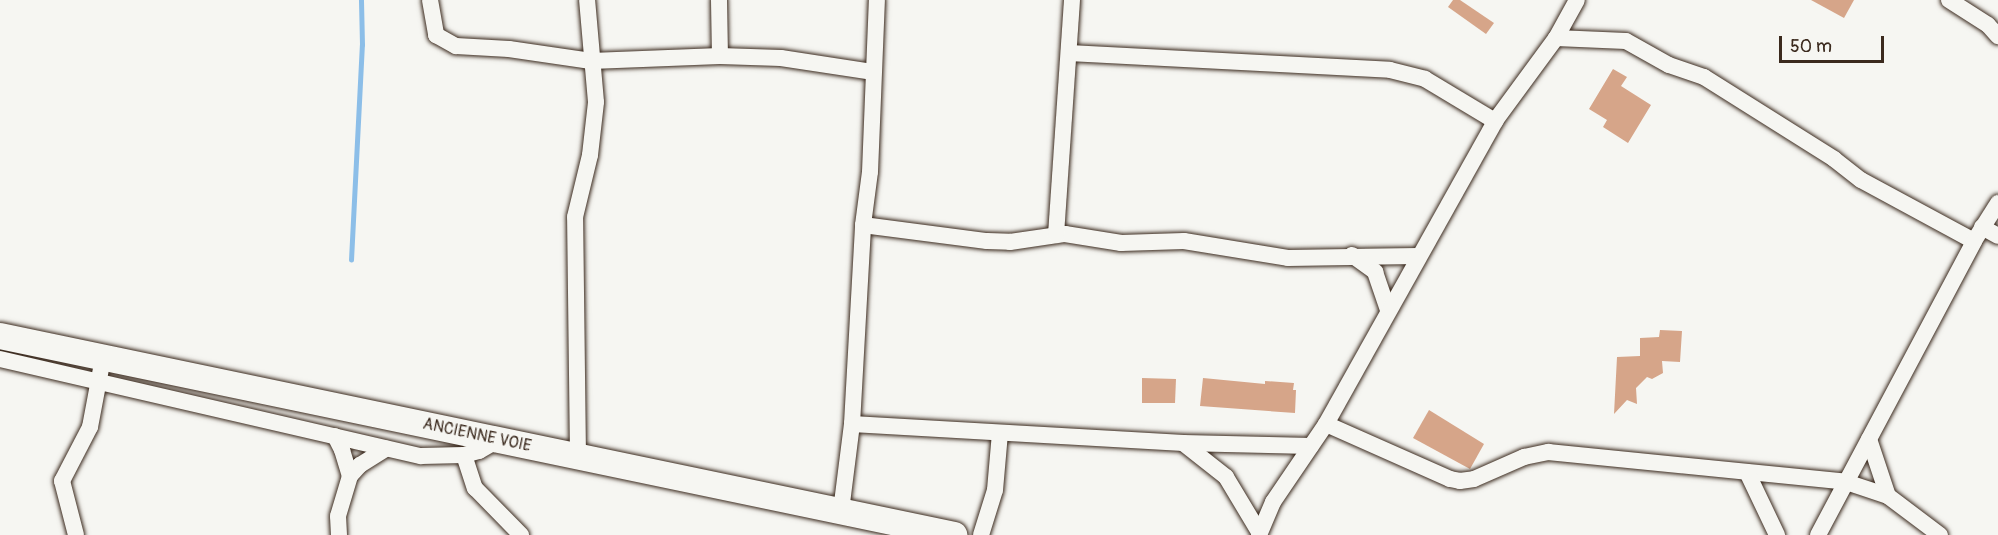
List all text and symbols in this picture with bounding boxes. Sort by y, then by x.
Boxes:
scale bar [1782,24,1887,62]
text: 50 m [1790,35,1832,58]
street label: ANCIENNE VOIE [421,414,533,456]

